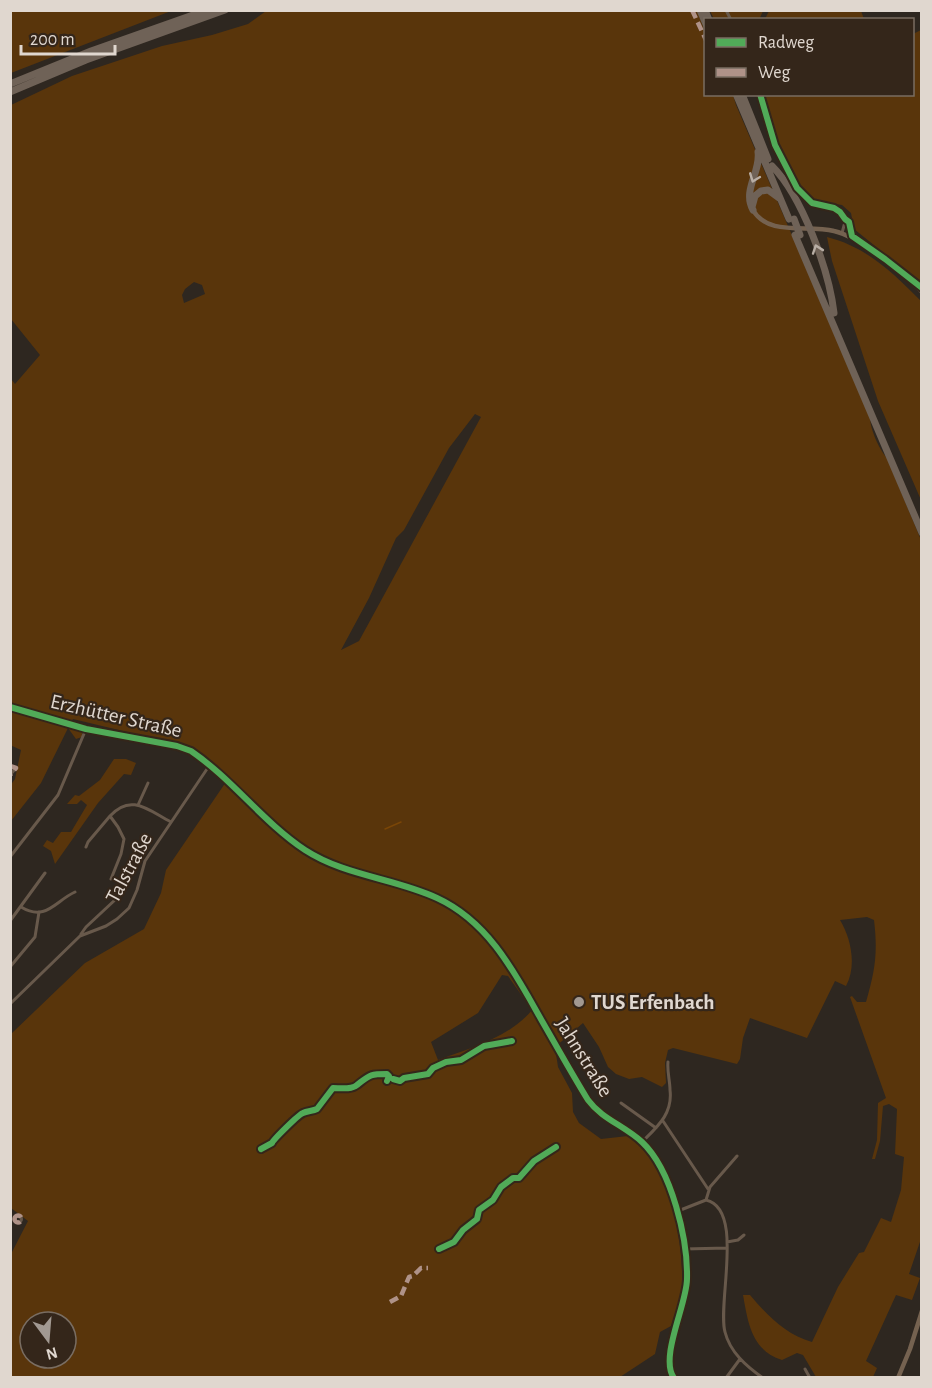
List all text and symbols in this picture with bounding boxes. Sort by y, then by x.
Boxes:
scale bar [21,18,116,56]
legend [704,18,914,96]
text: 200 m [30,31,75,49]
text: Radweg [758,34,814,52]
text: Weg [758,64,790,82]
one-way arrow [749,172,761,183]
one-way arrow [812,244,825,255]
street label: Erzhütter Straße [48,691,184,741]
street label: Talstraße [102,830,156,906]
place label: TUS Erfenbach [591,992,714,1013]
marker: TUS Erfenbach [572,995,586,1009]
street label: Jahnstraße [551,1014,617,1100]
north arrow [18,1310,78,1370]
text: N [44,1344,59,1363]

